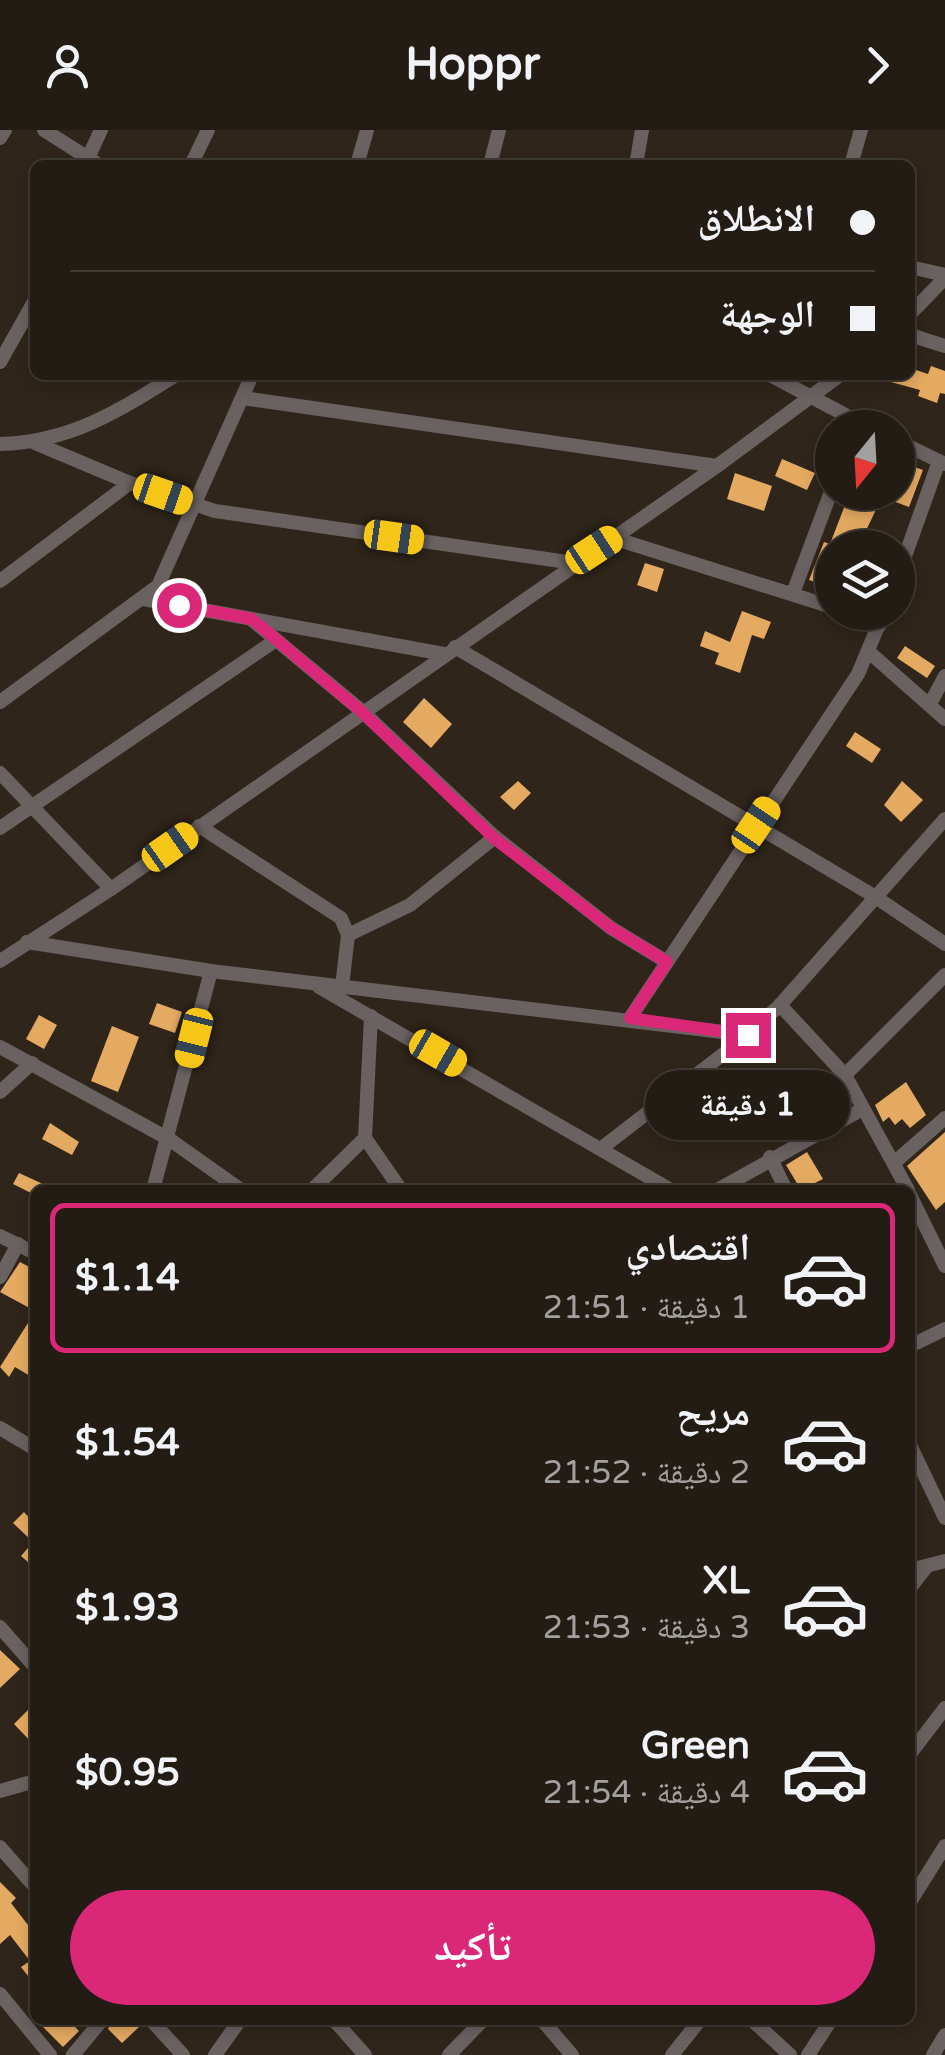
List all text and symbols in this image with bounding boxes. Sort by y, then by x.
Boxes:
icon: person [40,38,95,93]
text: Hoppr [405,38,540,92]
icon: forward [850,38,905,93]
text: الانطلاق [697,196,815,242]
text: الوجهة [720,292,815,338]
north arrow [815,410,915,510]
map controls [815,410,915,630]
car [130,470,196,518]
car [362,518,426,556]
car [561,521,627,579]
button: layers [815,530,915,630]
route start [157,583,202,628]
car [727,792,785,858]
car [137,818,203,876]
car [172,1005,216,1071]
route end [726,1013,771,1058]
car [405,1025,471,1081]
callout: 1 دقيقة [646,1070,850,1140]
text: 1 دقيقة [700,1086,795,1124]
text: اقتصادي [626,1225,750,1271]
icon: car [780,1233,870,1323]
text: $1.14 [75,1255,180,1301]
text: 1 دقيقة · 21:51 [543,1289,750,1327]
text: مريح [676,1390,750,1436]
icon: car [780,1398,870,1488]
text: $1.54 [75,1420,180,1466]
text: 2 دقيقة · 21:52 [543,1454,750,1492]
text: XL [703,1558,750,1604]
icon: car [780,1563,870,1653]
text: $1.93 [75,1585,180,1631]
text: 3 دقيقة · 21:53 [543,1609,750,1647]
text: Green [641,1723,750,1769]
icon: car [780,1728,870,1818]
text: $0.95 [75,1750,180,1796]
text: 4 دقيقة · 21:54 [543,1774,750,1812]
button: تأكيد [70,1890,875,2005]

